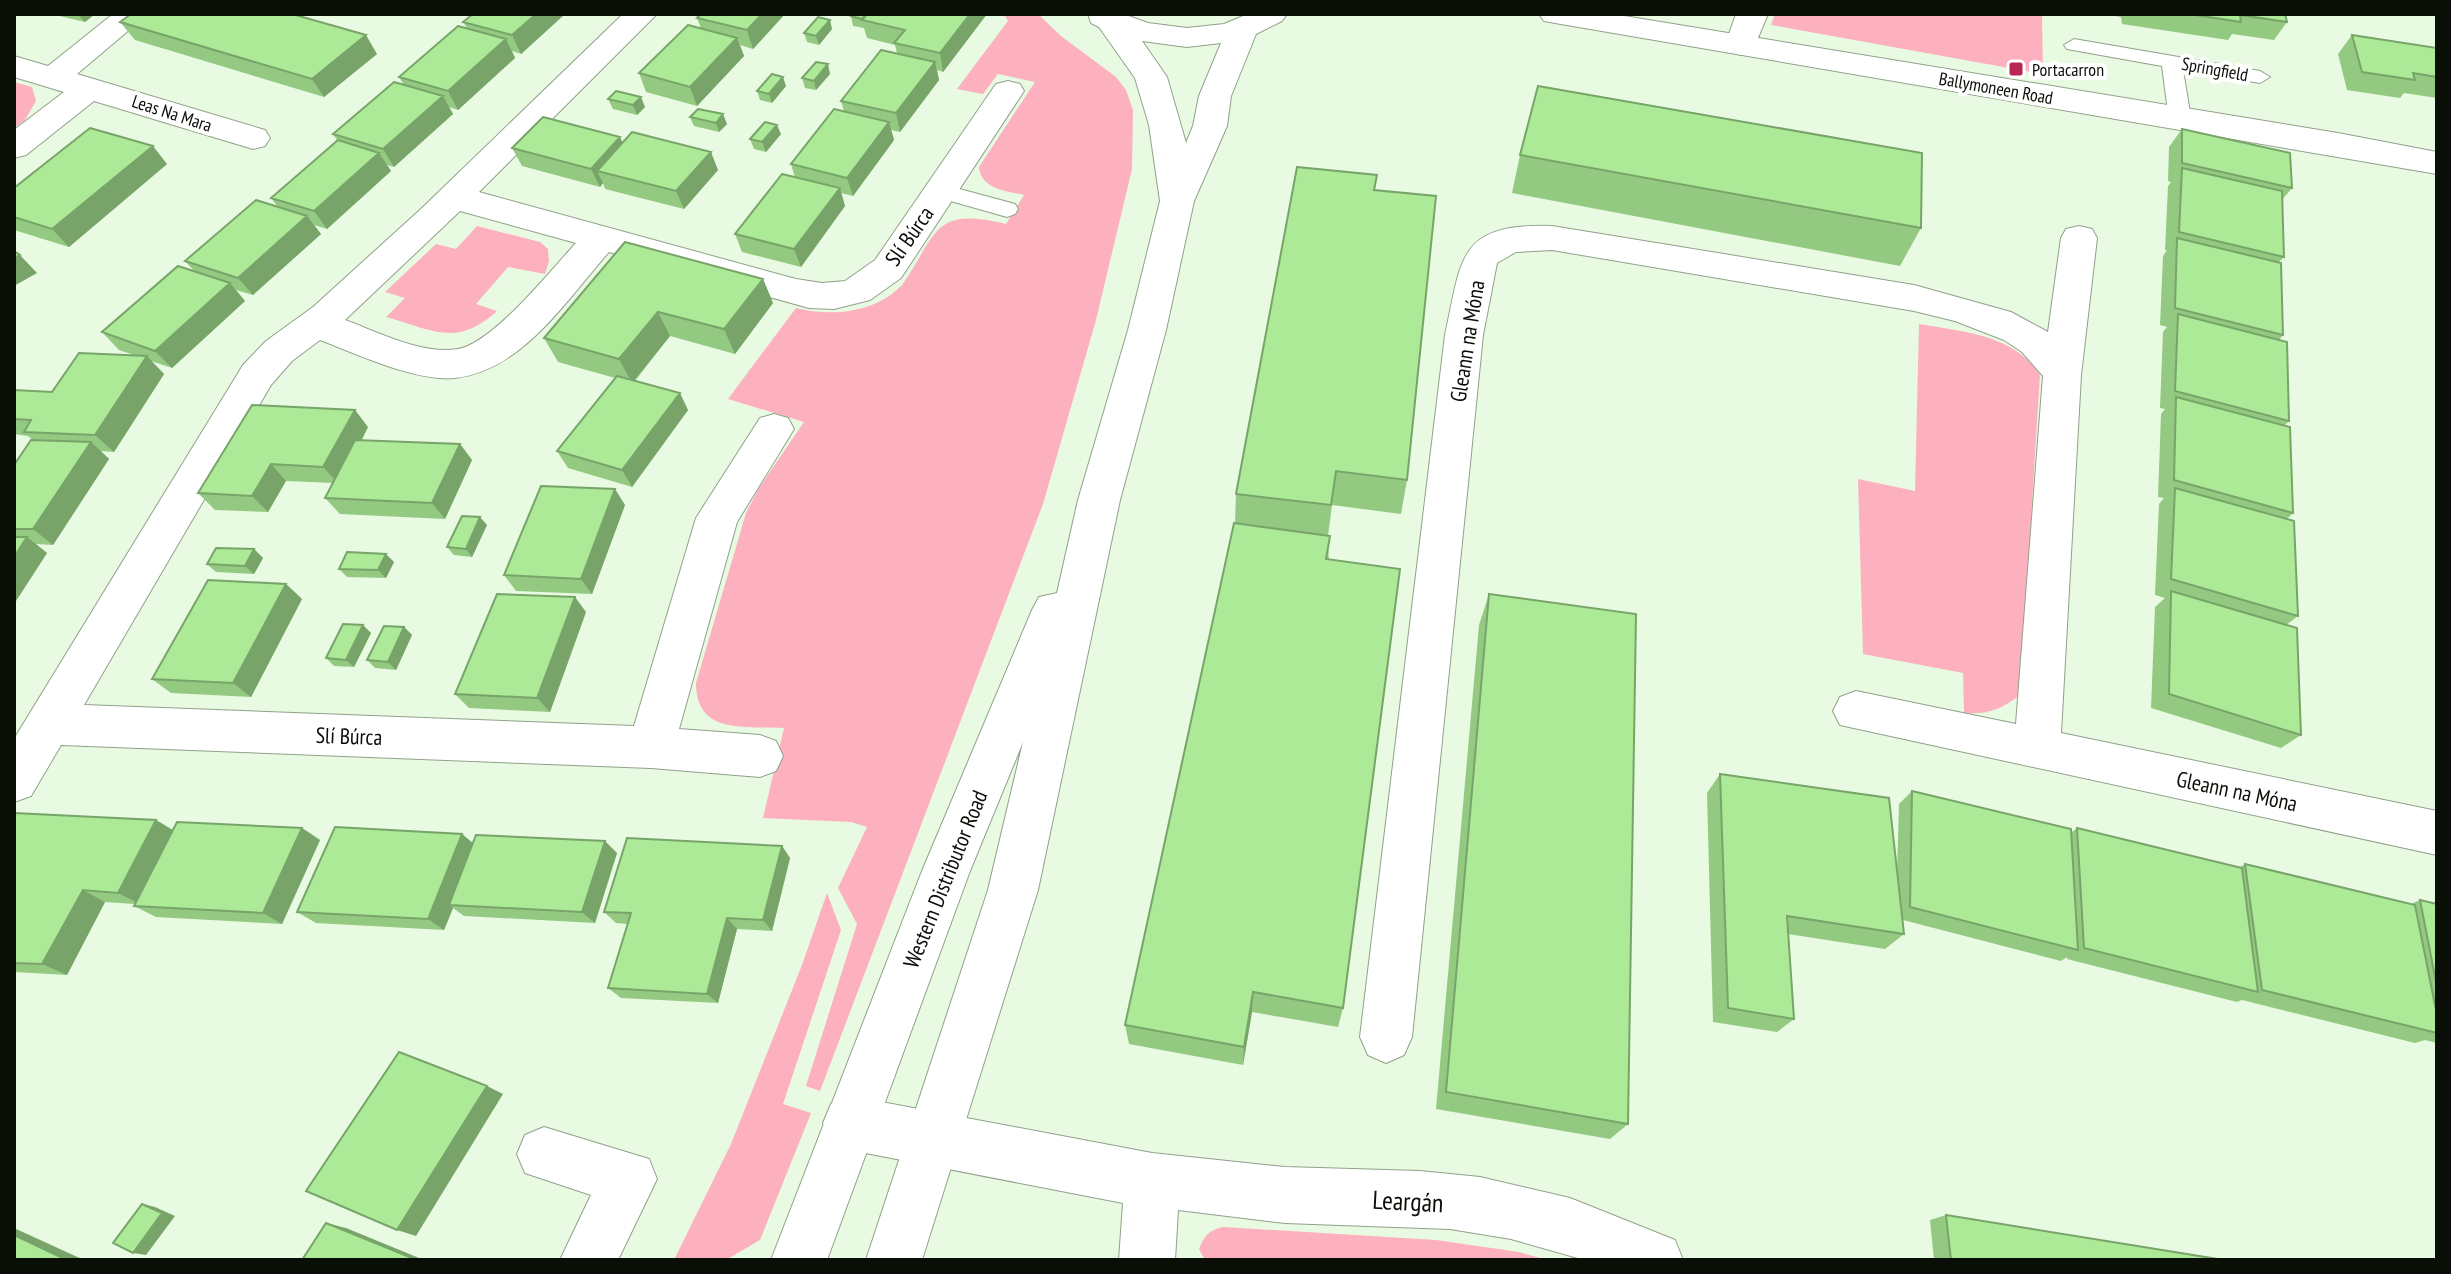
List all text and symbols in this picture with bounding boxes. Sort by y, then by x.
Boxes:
street label: Springfield [2180,52,2250,86]
place label: Portacarron [2032,58,2104,81]
marker: Portacarron [2007,60,2025,78]
street label: Ballymoneen Road [1937,67,2055,109]
street label: Leas Na Mara [129,89,215,137]
street label: Slí Búrca [878,201,940,271]
street label: Gleann na Móna [1444,278,1490,404]
street label: Slí Búrca [315,721,383,751]
street label: Gleann na Móna [2174,765,2300,817]
street label: Western Distributor Road [897,786,993,972]
street label: Leargán [1372,1183,1444,1219]

